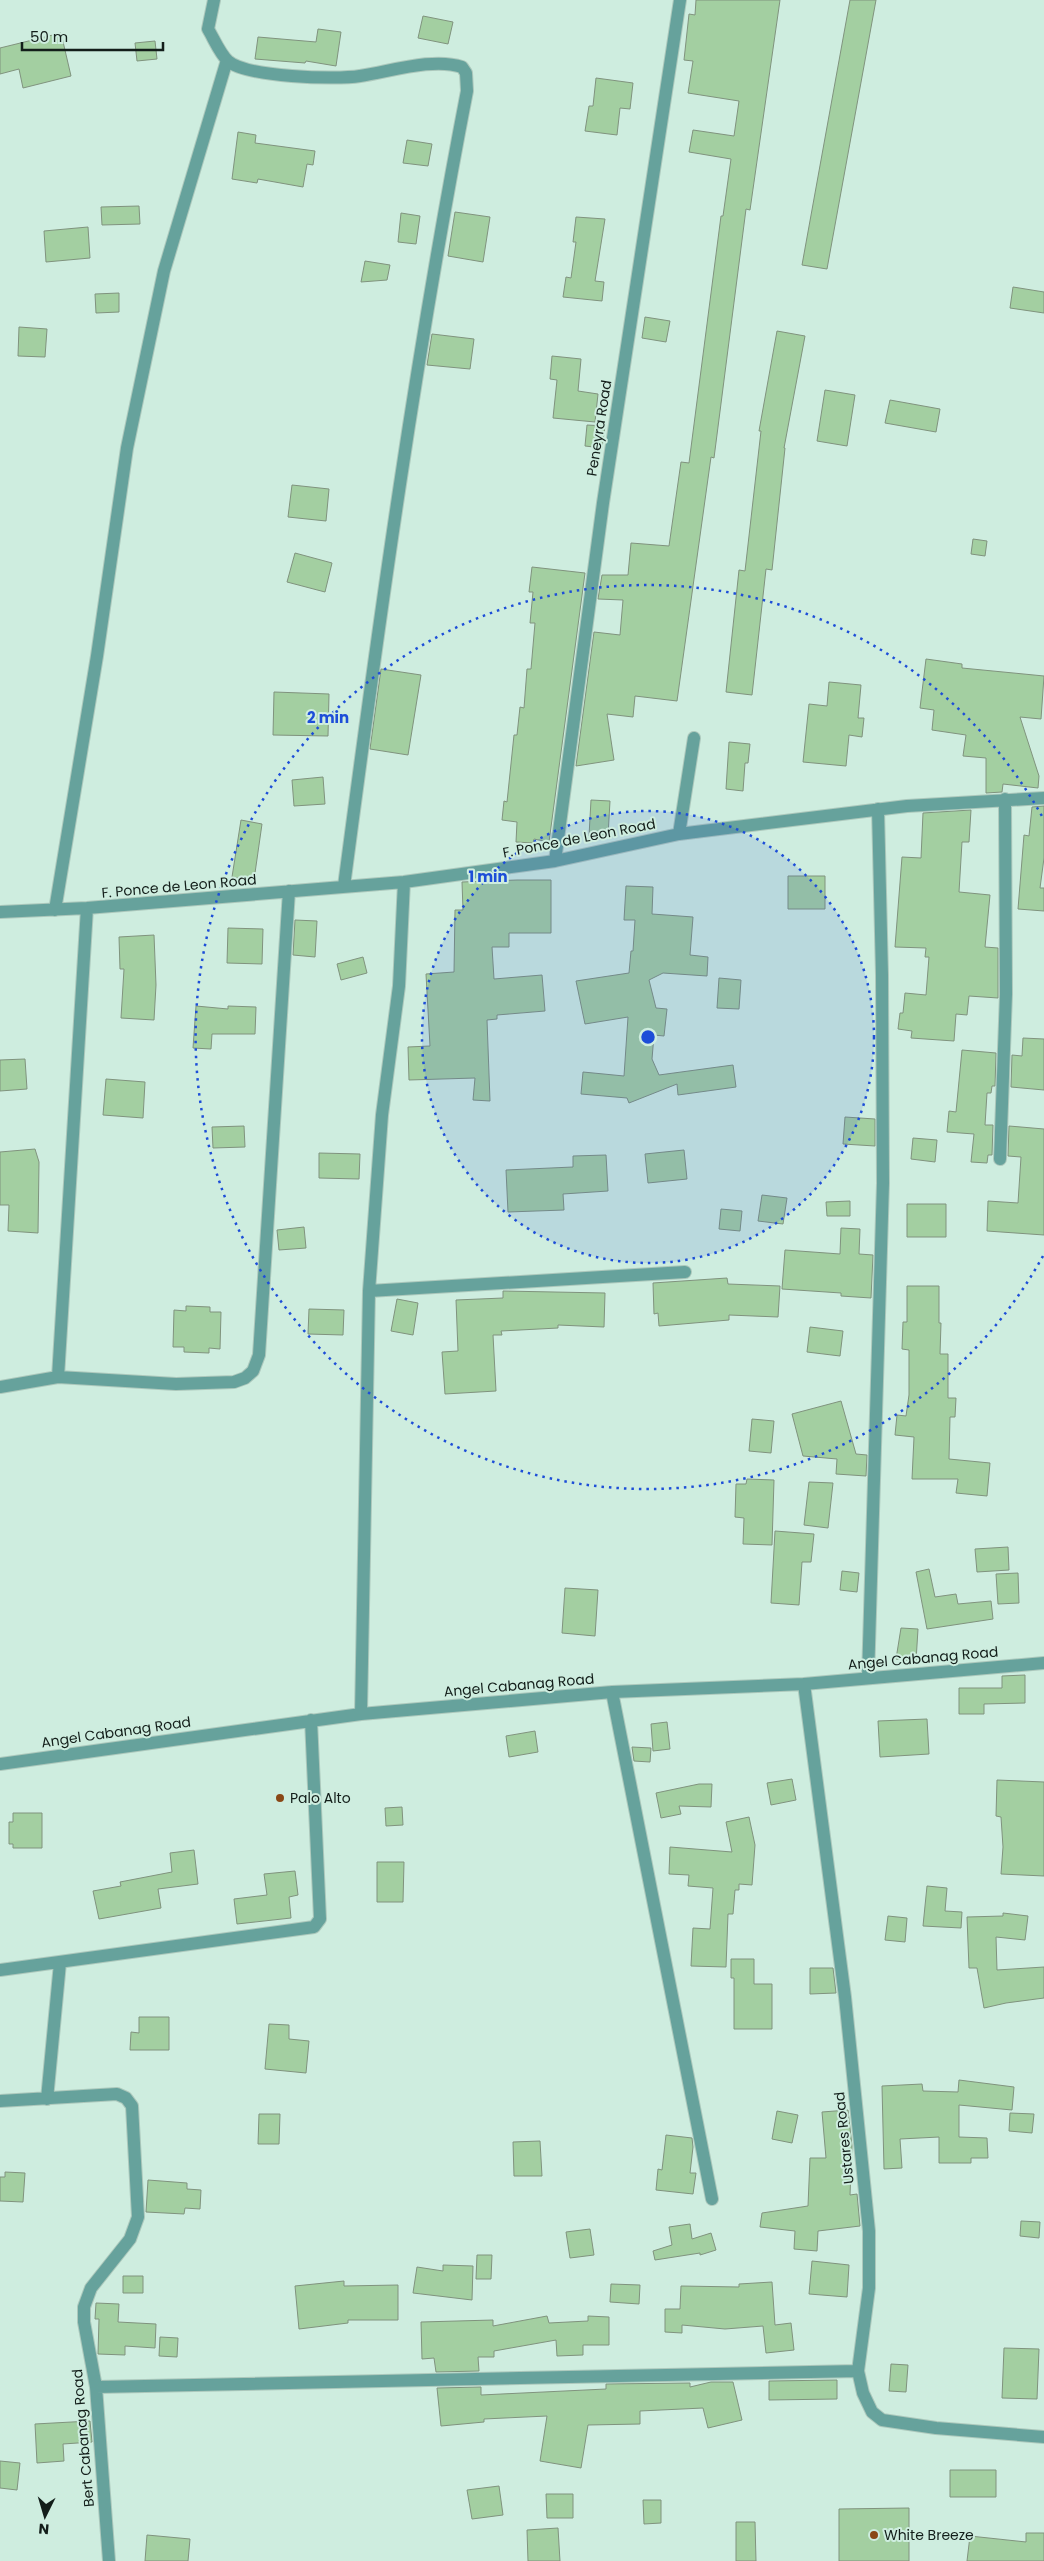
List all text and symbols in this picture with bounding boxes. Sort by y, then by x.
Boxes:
scale bar [22,20,164,52]
text: 50 m [30,26,68,47]
street label: Peneyra Road [582,378,616,478]
text: 2 min [307,707,349,728]
street label: F. Ponce de Leon Road [501,813,657,863]
text: 1 min [468,866,508,887]
street label: F. Ponce de Leon Road [101,869,257,903]
centre of rings [639,1028,657,1046]
street label: Angel Cabanag Road [847,1641,999,1675]
street label: Angel Cabanag Road [443,1668,595,1702]
street label: Angel Cabanag Road [40,1712,192,1752]
place label: Palo Alto [290,1788,351,1808]
marker: Palo Alto [274,1792,286,1804]
street label: Ustares Road [829,2091,859,2185]
street label: Bert Cabanag Road [67,2368,99,2508]
north arrow [20,2491,70,2541]
text: N [38,2519,50,2539]
place label: White Breeze [884,2525,974,2545]
marker: White Breeze [868,2529,880,2541]

